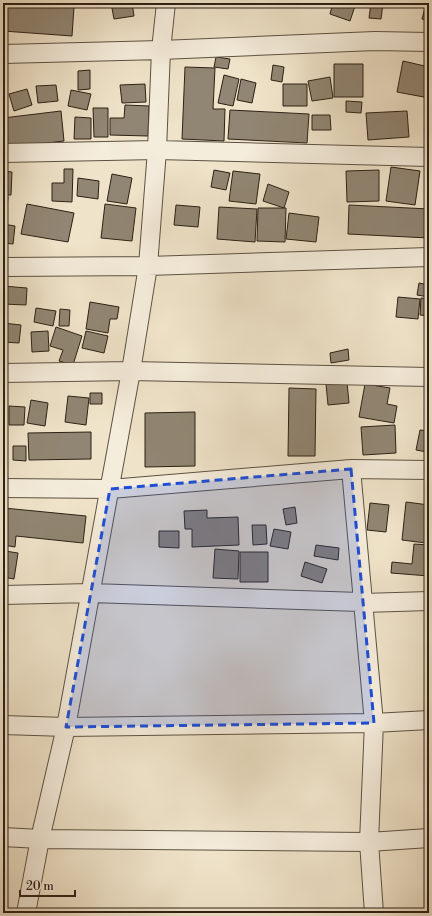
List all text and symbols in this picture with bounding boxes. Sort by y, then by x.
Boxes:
scale bar [20,872,75,898]
text: 20 m [26,879,54,894]

